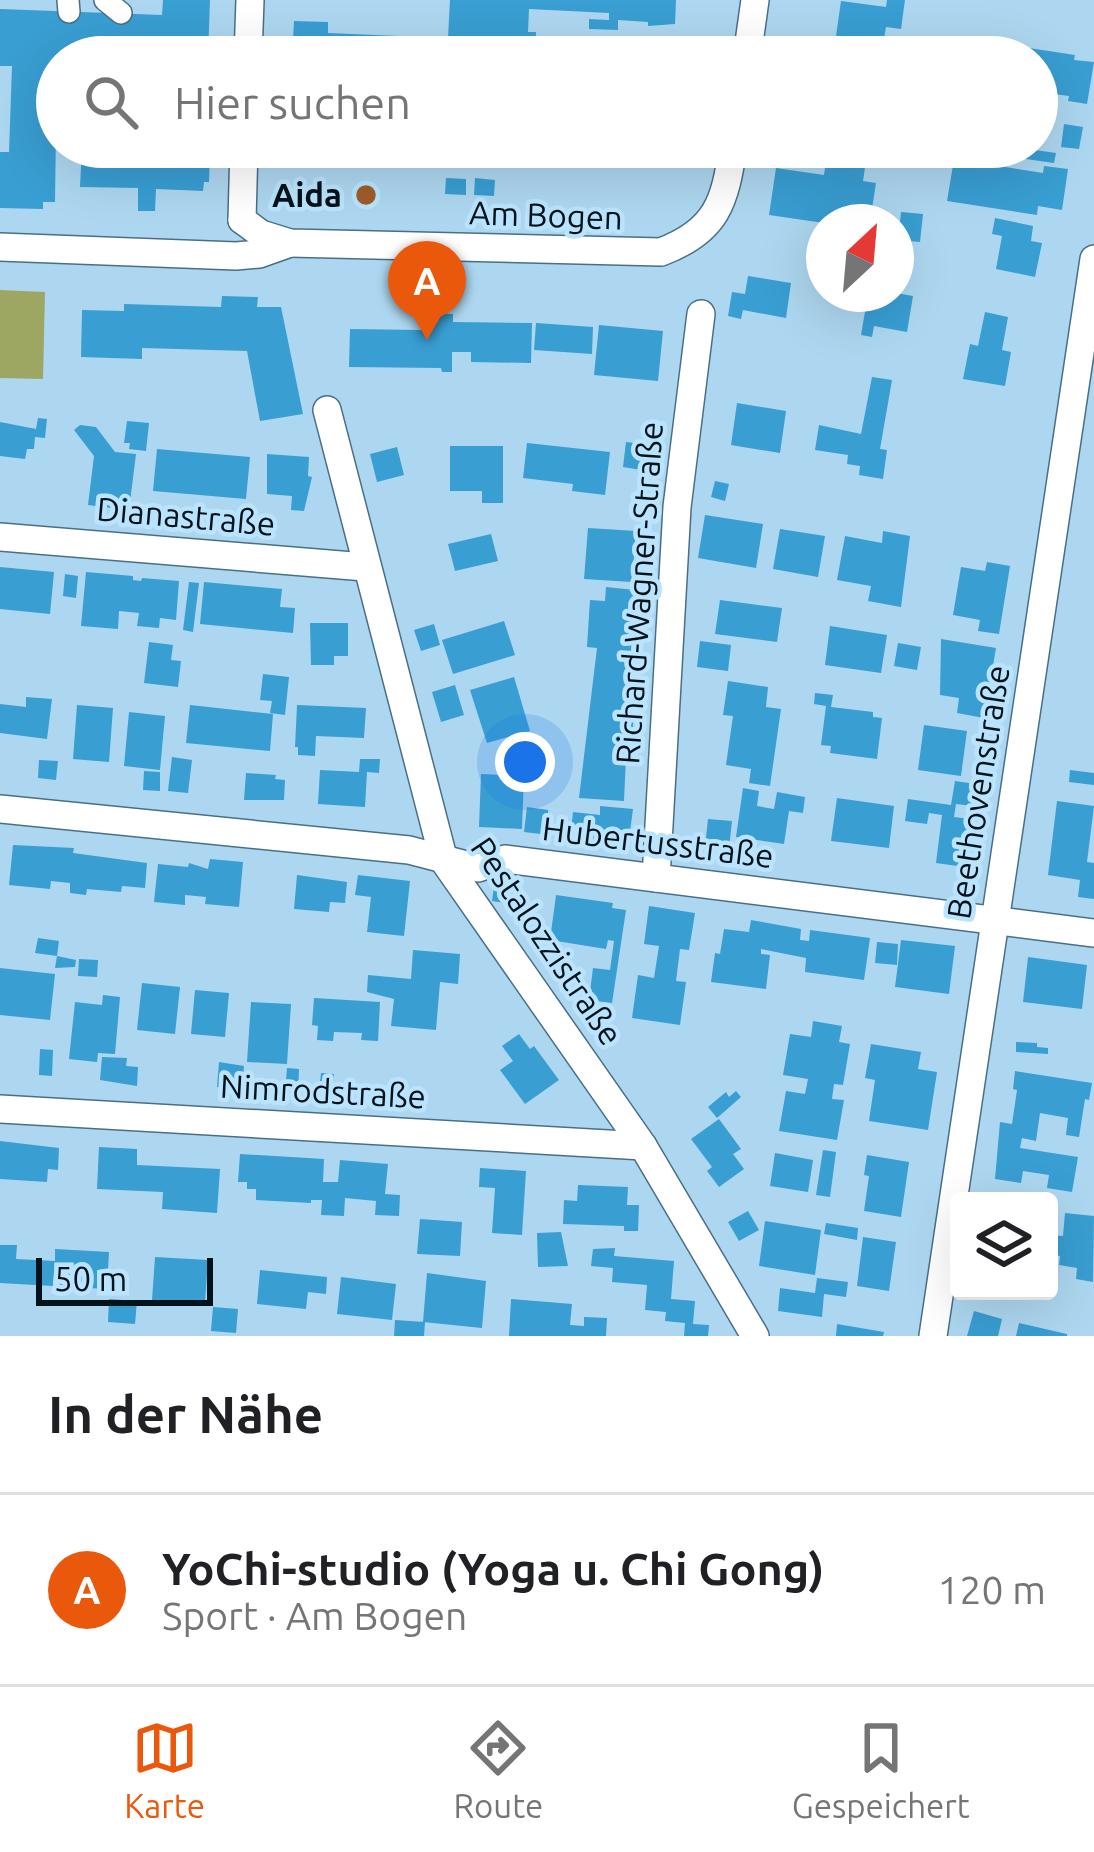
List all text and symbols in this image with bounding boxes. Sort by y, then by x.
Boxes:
search box [36,36,1058,168]
icon: search [78,69,144,135]
text: Hier suchen [174,77,411,128]
place label: Aida [272,176,342,213]
marker: Aida [353,182,379,208]
street label: Am Bogen [469,193,624,236]
north arrow [806,204,914,312]
pin: A [388,241,466,340]
street label: Richard-Wagner-Straße [608,421,669,765]
street label: Dianastraße [95,489,277,542]
street label: Beethovenstraße [939,662,1016,921]
your location [495,732,555,792]
street label: Hubertusstraße [540,809,776,874]
street label: Pestalozzistraße [464,830,631,1052]
street label: Nimrodstraße [219,1067,427,1114]
map controls [950,1192,1058,1300]
button: layers [950,1192,1058,1300]
scale bar [36,1252,213,1305]
text: 50 m [54,1260,127,1297]
text: In der Nähe [48,1385,323,1443]
text: YoChi-studio (Yoga u. Chi Gong) [162,1543,824,1594]
text: A [73,1568,101,1611]
text: 120 m [937,1568,1046,1611]
text: Sport · Am Bogen [162,1594,467,1637]
tab: Karte [124,1715,205,1824]
tab: Route [454,1715,543,1824]
tab: Gespeichert [792,1715,970,1824]

